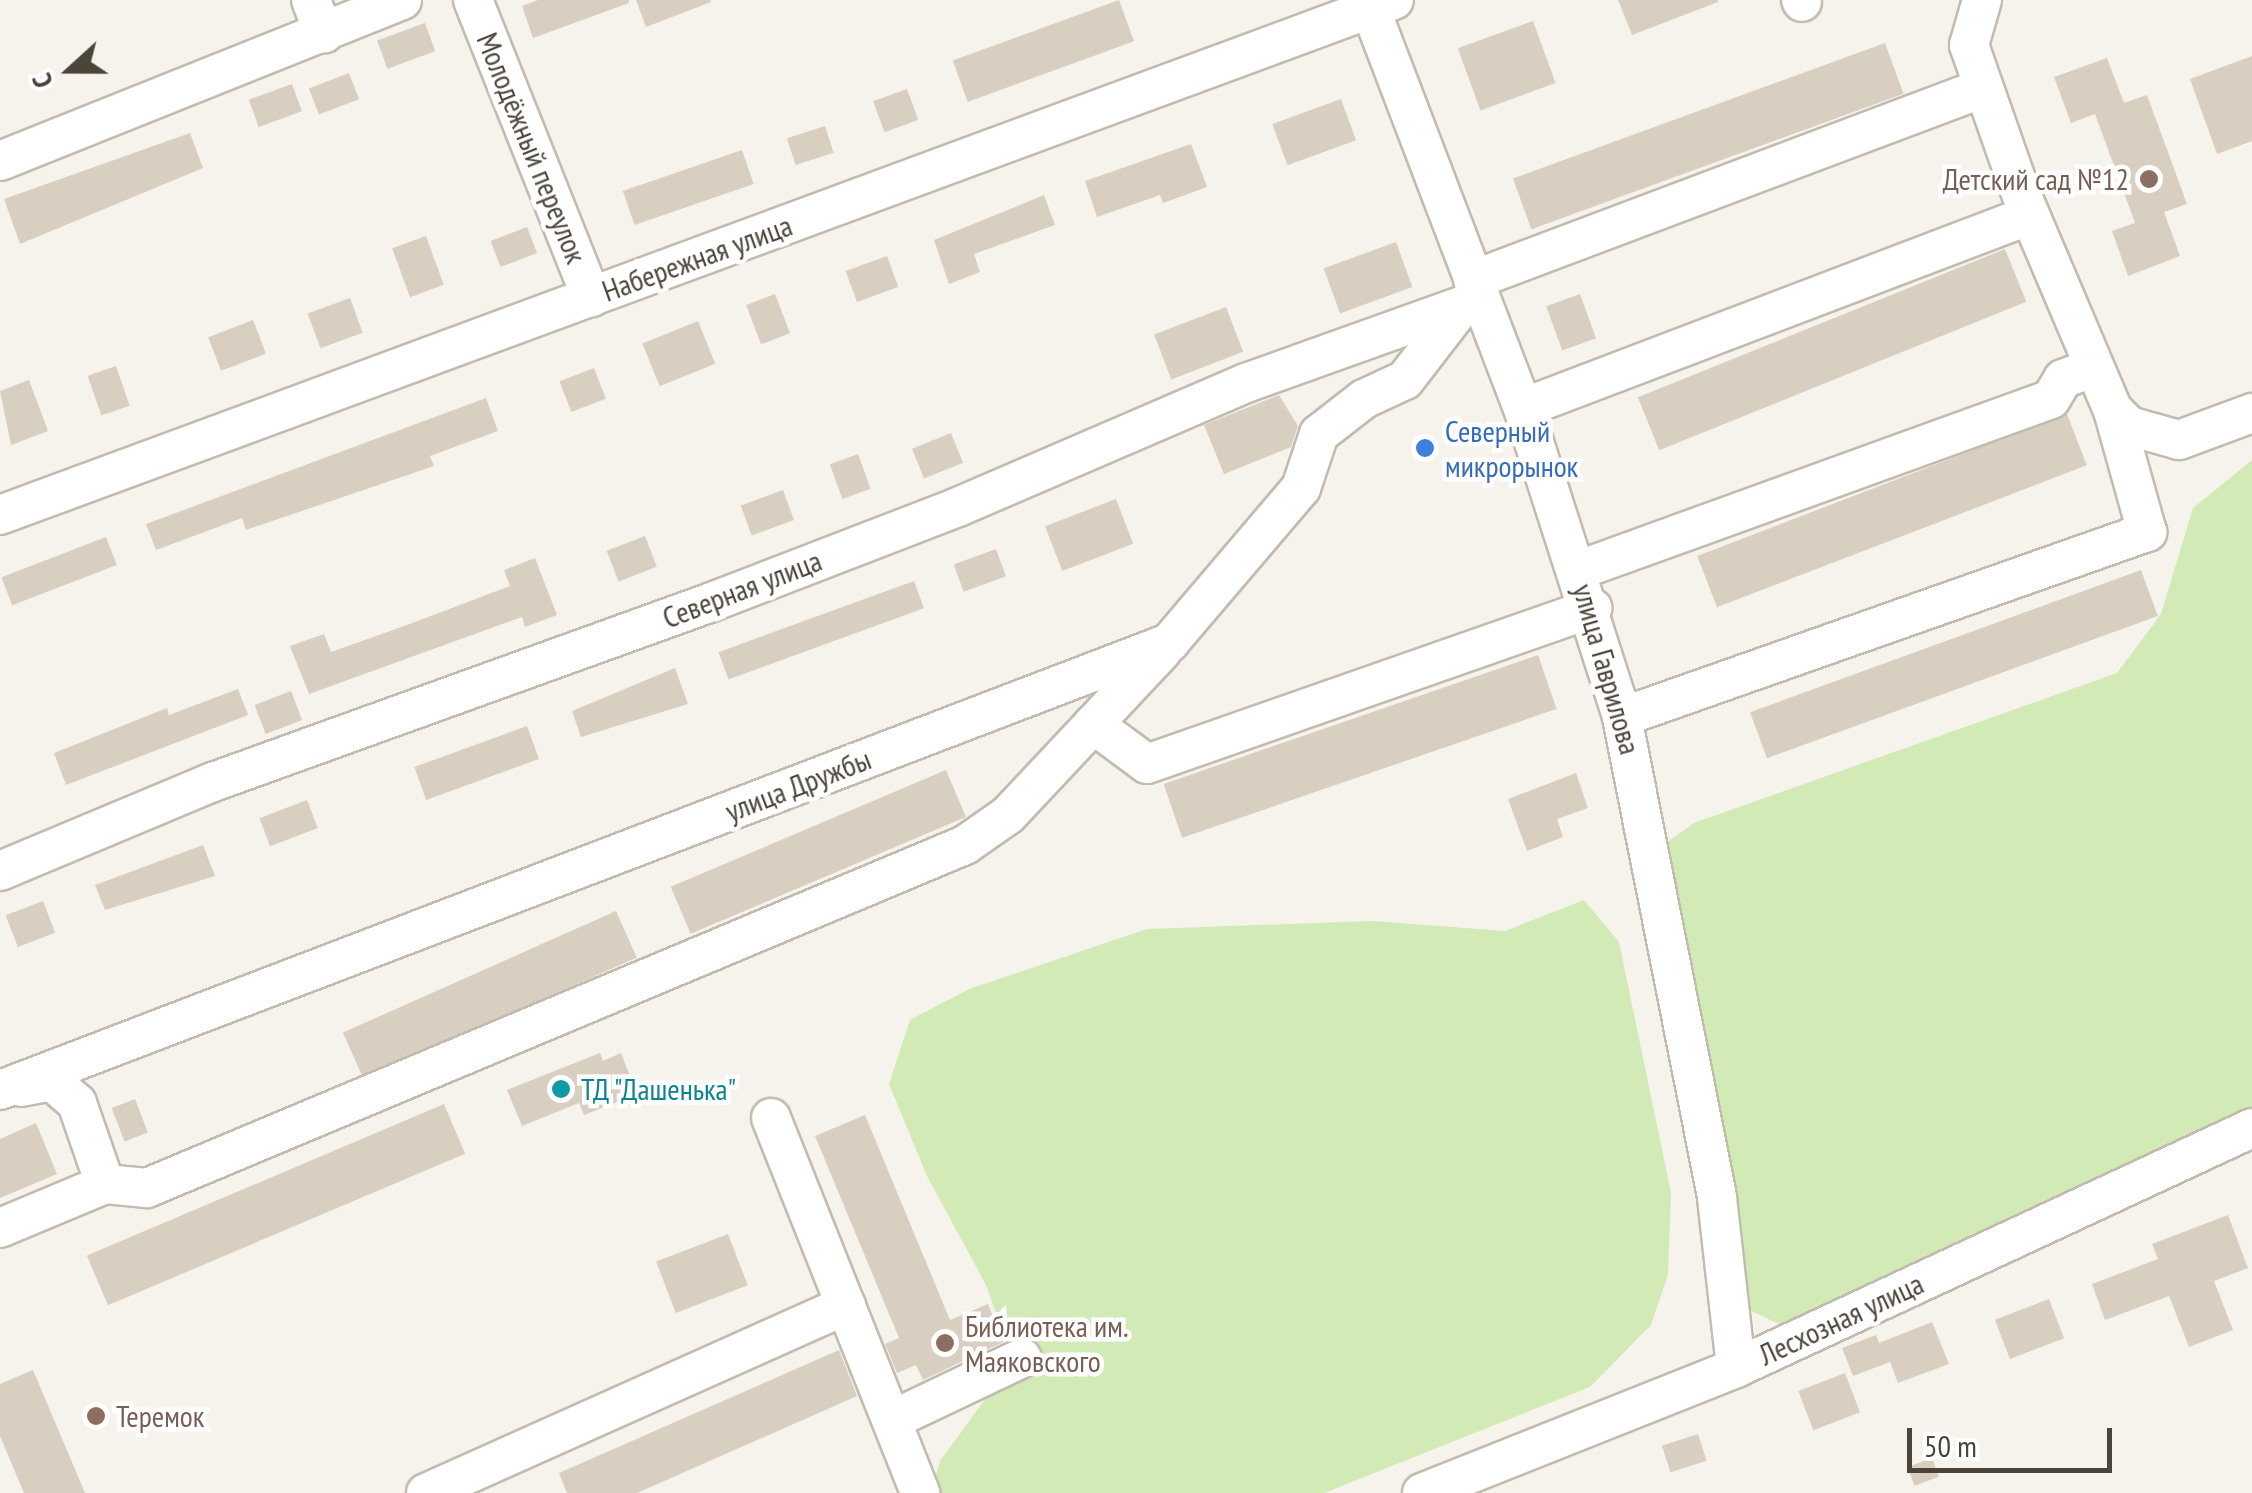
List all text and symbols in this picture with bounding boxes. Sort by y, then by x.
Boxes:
north arrow [20,20,120,120]
street label: Молодёжный переулок [469,27,595,269]
text: С [22,68,61,94]
place label: Детский сад №12 [1943,161,2129,197]
marker: Детский сад №12 [2138,168,2160,190]
street label: Набережная улица [597,207,797,309]
place label: Северный микрорынок [1445,413,1578,484]
marker: Северный микрорынок [1414,437,1436,459]
street label: Северная улица [657,542,827,636]
street label: улица Гаврилова [1566,580,1648,758]
street label: улица Дружбы [720,741,876,829]
place label: ТД "Дашенька" [581,1071,738,1107]
marker: ТД "Дашенька" [550,1078,572,1100]
street label: Лесхозная улица [1753,1265,1929,1373]
place label: Библиотека им. Маяковского [965,1308,1128,1378]
marker: Библиотека им. Маяковского [934,1332,956,1354]
place label: Теремок [116,1398,204,1434]
marker: Теремок [85,1405,107,1427]
scale bar [1912,1408,2117,1470]
text: 50 m [1924,1426,1977,1465]

